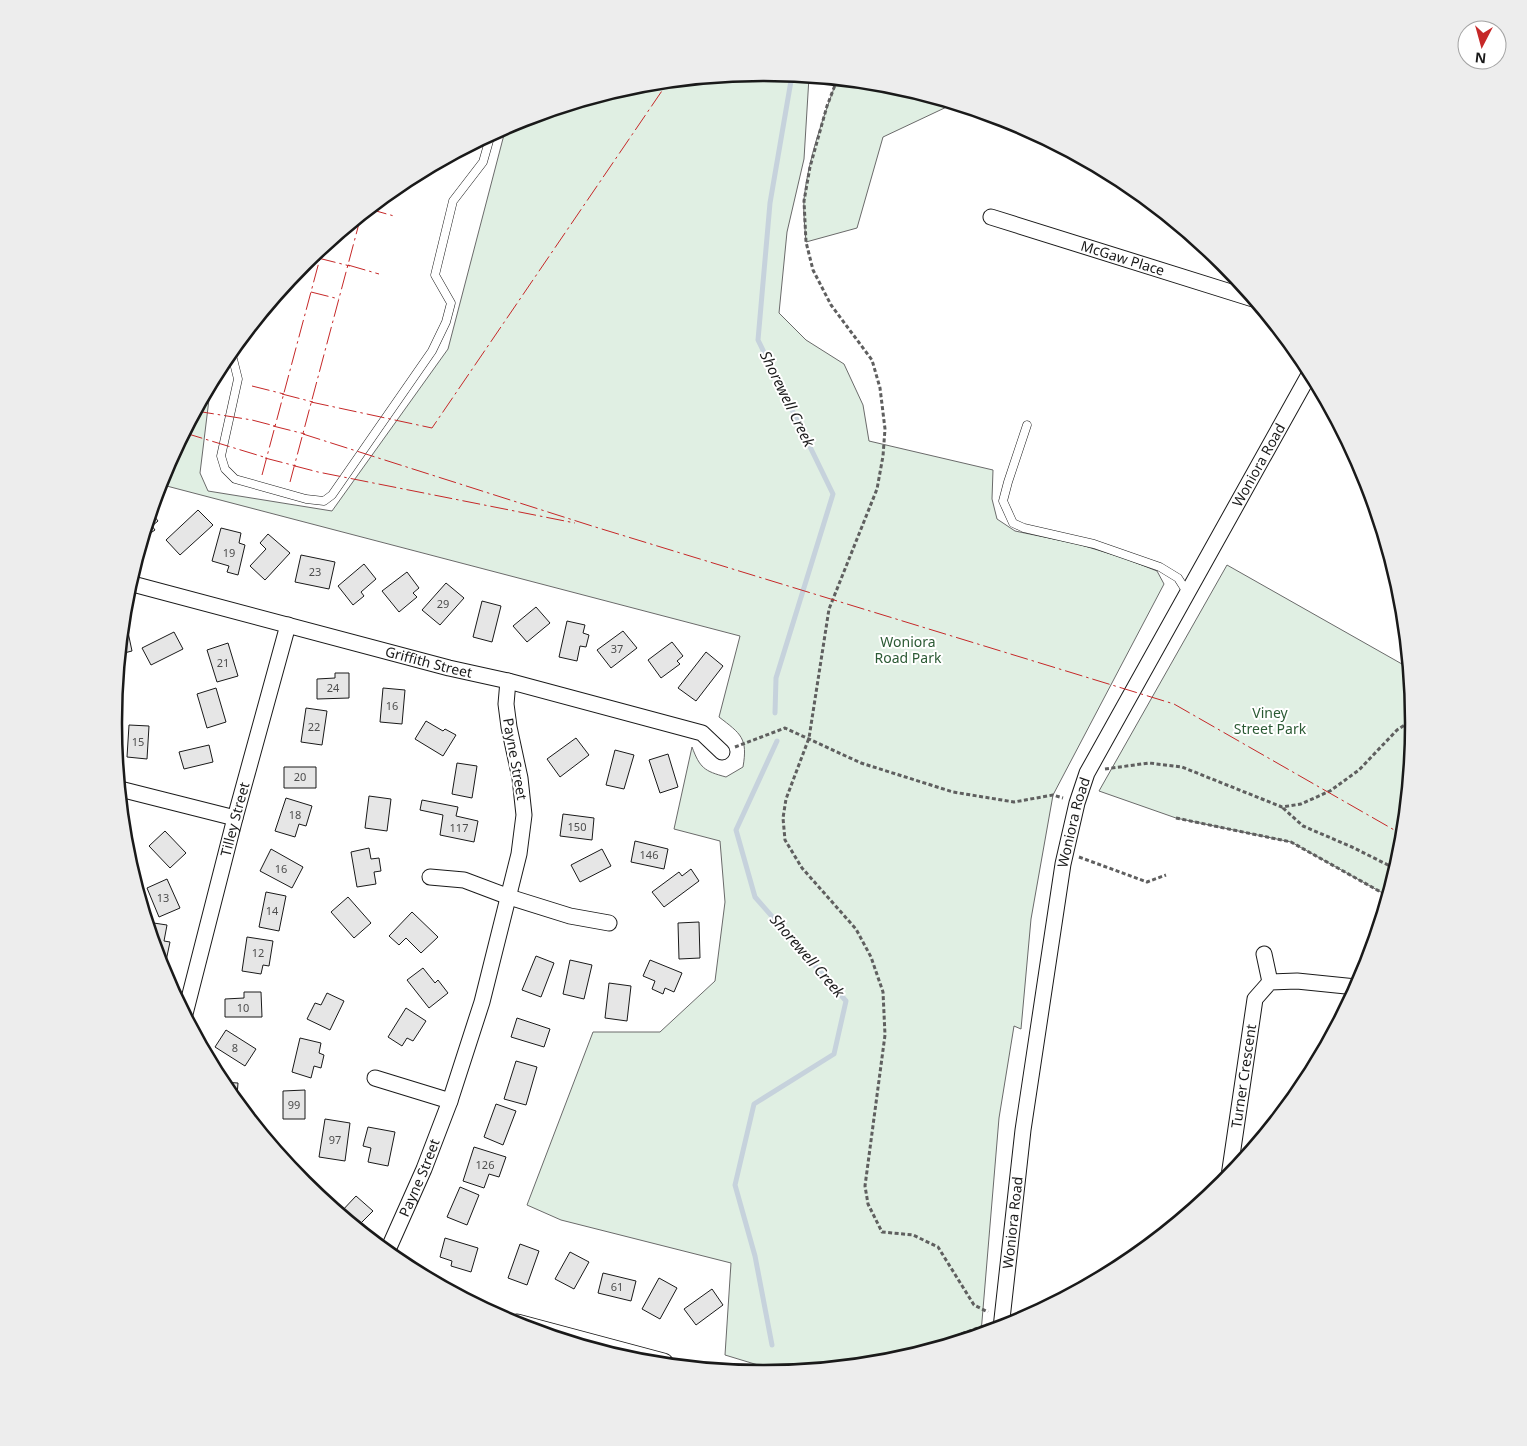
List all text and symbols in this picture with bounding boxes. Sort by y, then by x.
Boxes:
north arrow [1457,20,1507,70]
text: N [1474,48,1487,68]
street label: McGaw Place [1079,236,1167,280]
water label: Shorewell Creek [756,347,820,450]
street label: Woniora Road [1227,420,1289,510]
house number: 19 [223,545,235,560]
house number: 23 [309,564,321,579]
house number: 29 [437,596,449,611]
park label: Woniora Road Park [875,632,942,667]
street label: Griffith Street [383,641,474,682]
house number: 37 [611,641,623,656]
house number: 21 [217,655,229,670]
house number: 24 [327,680,340,695]
house number: 16 [386,698,398,713]
park label: Viney Street Park [1234,703,1307,738]
street label: Payne Street [499,717,532,801]
house number: 22 [308,719,320,734]
house number: 15 [132,734,144,749]
house number: 20 [294,769,306,784]
street label: Woniora Road [1052,775,1094,869]
street label: Tilley Street [216,780,253,858]
house number: 18 [289,807,301,822]
house number: 150 [568,819,586,834]
house number: 117 [450,820,468,835]
house number: 146 [640,847,658,862]
house number: 16 [275,861,287,876]
house number: 13 [157,890,169,905]
house number: 14 [266,903,279,918]
water label: Shorewell Creek [766,909,850,1002]
house number: 12 [252,945,264,960]
house number: 10 [237,1000,249,1015]
street label: Turner Crescent [1226,1023,1260,1129]
house number: 8 [232,1040,238,1055]
house number: 99 [288,1097,300,1112]
house number: 97 [329,1132,341,1147]
street label: Payne Street [394,1136,444,1220]
house number: 126 [476,1157,494,1172]
street label: Woniora Road [998,1175,1027,1270]
house number: 61 [611,1279,623,1294]

